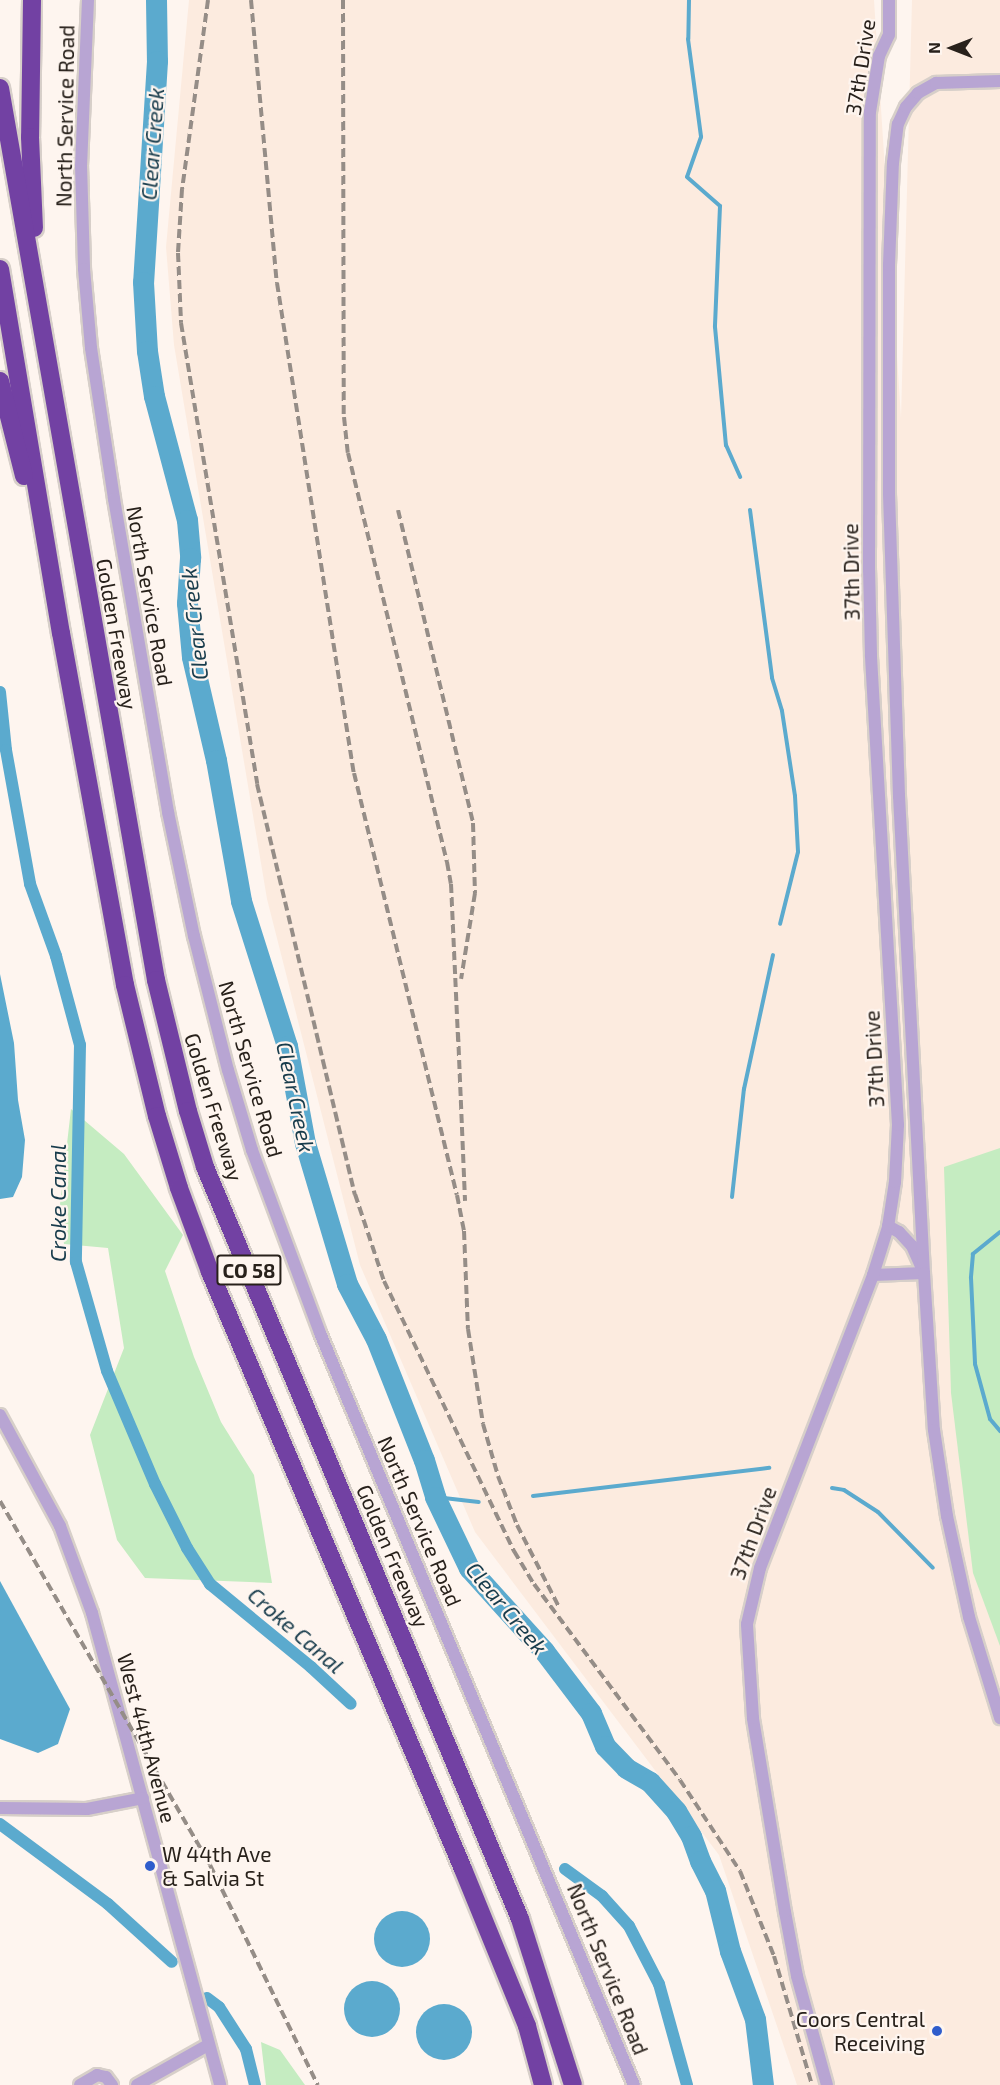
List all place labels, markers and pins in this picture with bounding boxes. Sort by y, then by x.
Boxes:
place label: W 44th Ave & Salvia St [162,1841,272,1891]
marker: W 44th Ave & Salvia St [143,1859,157,1873]
place label: Coors Central Receiving [796,2006,925,2056]
marker: Coors Central Receiving [930,2024,944,2038]

